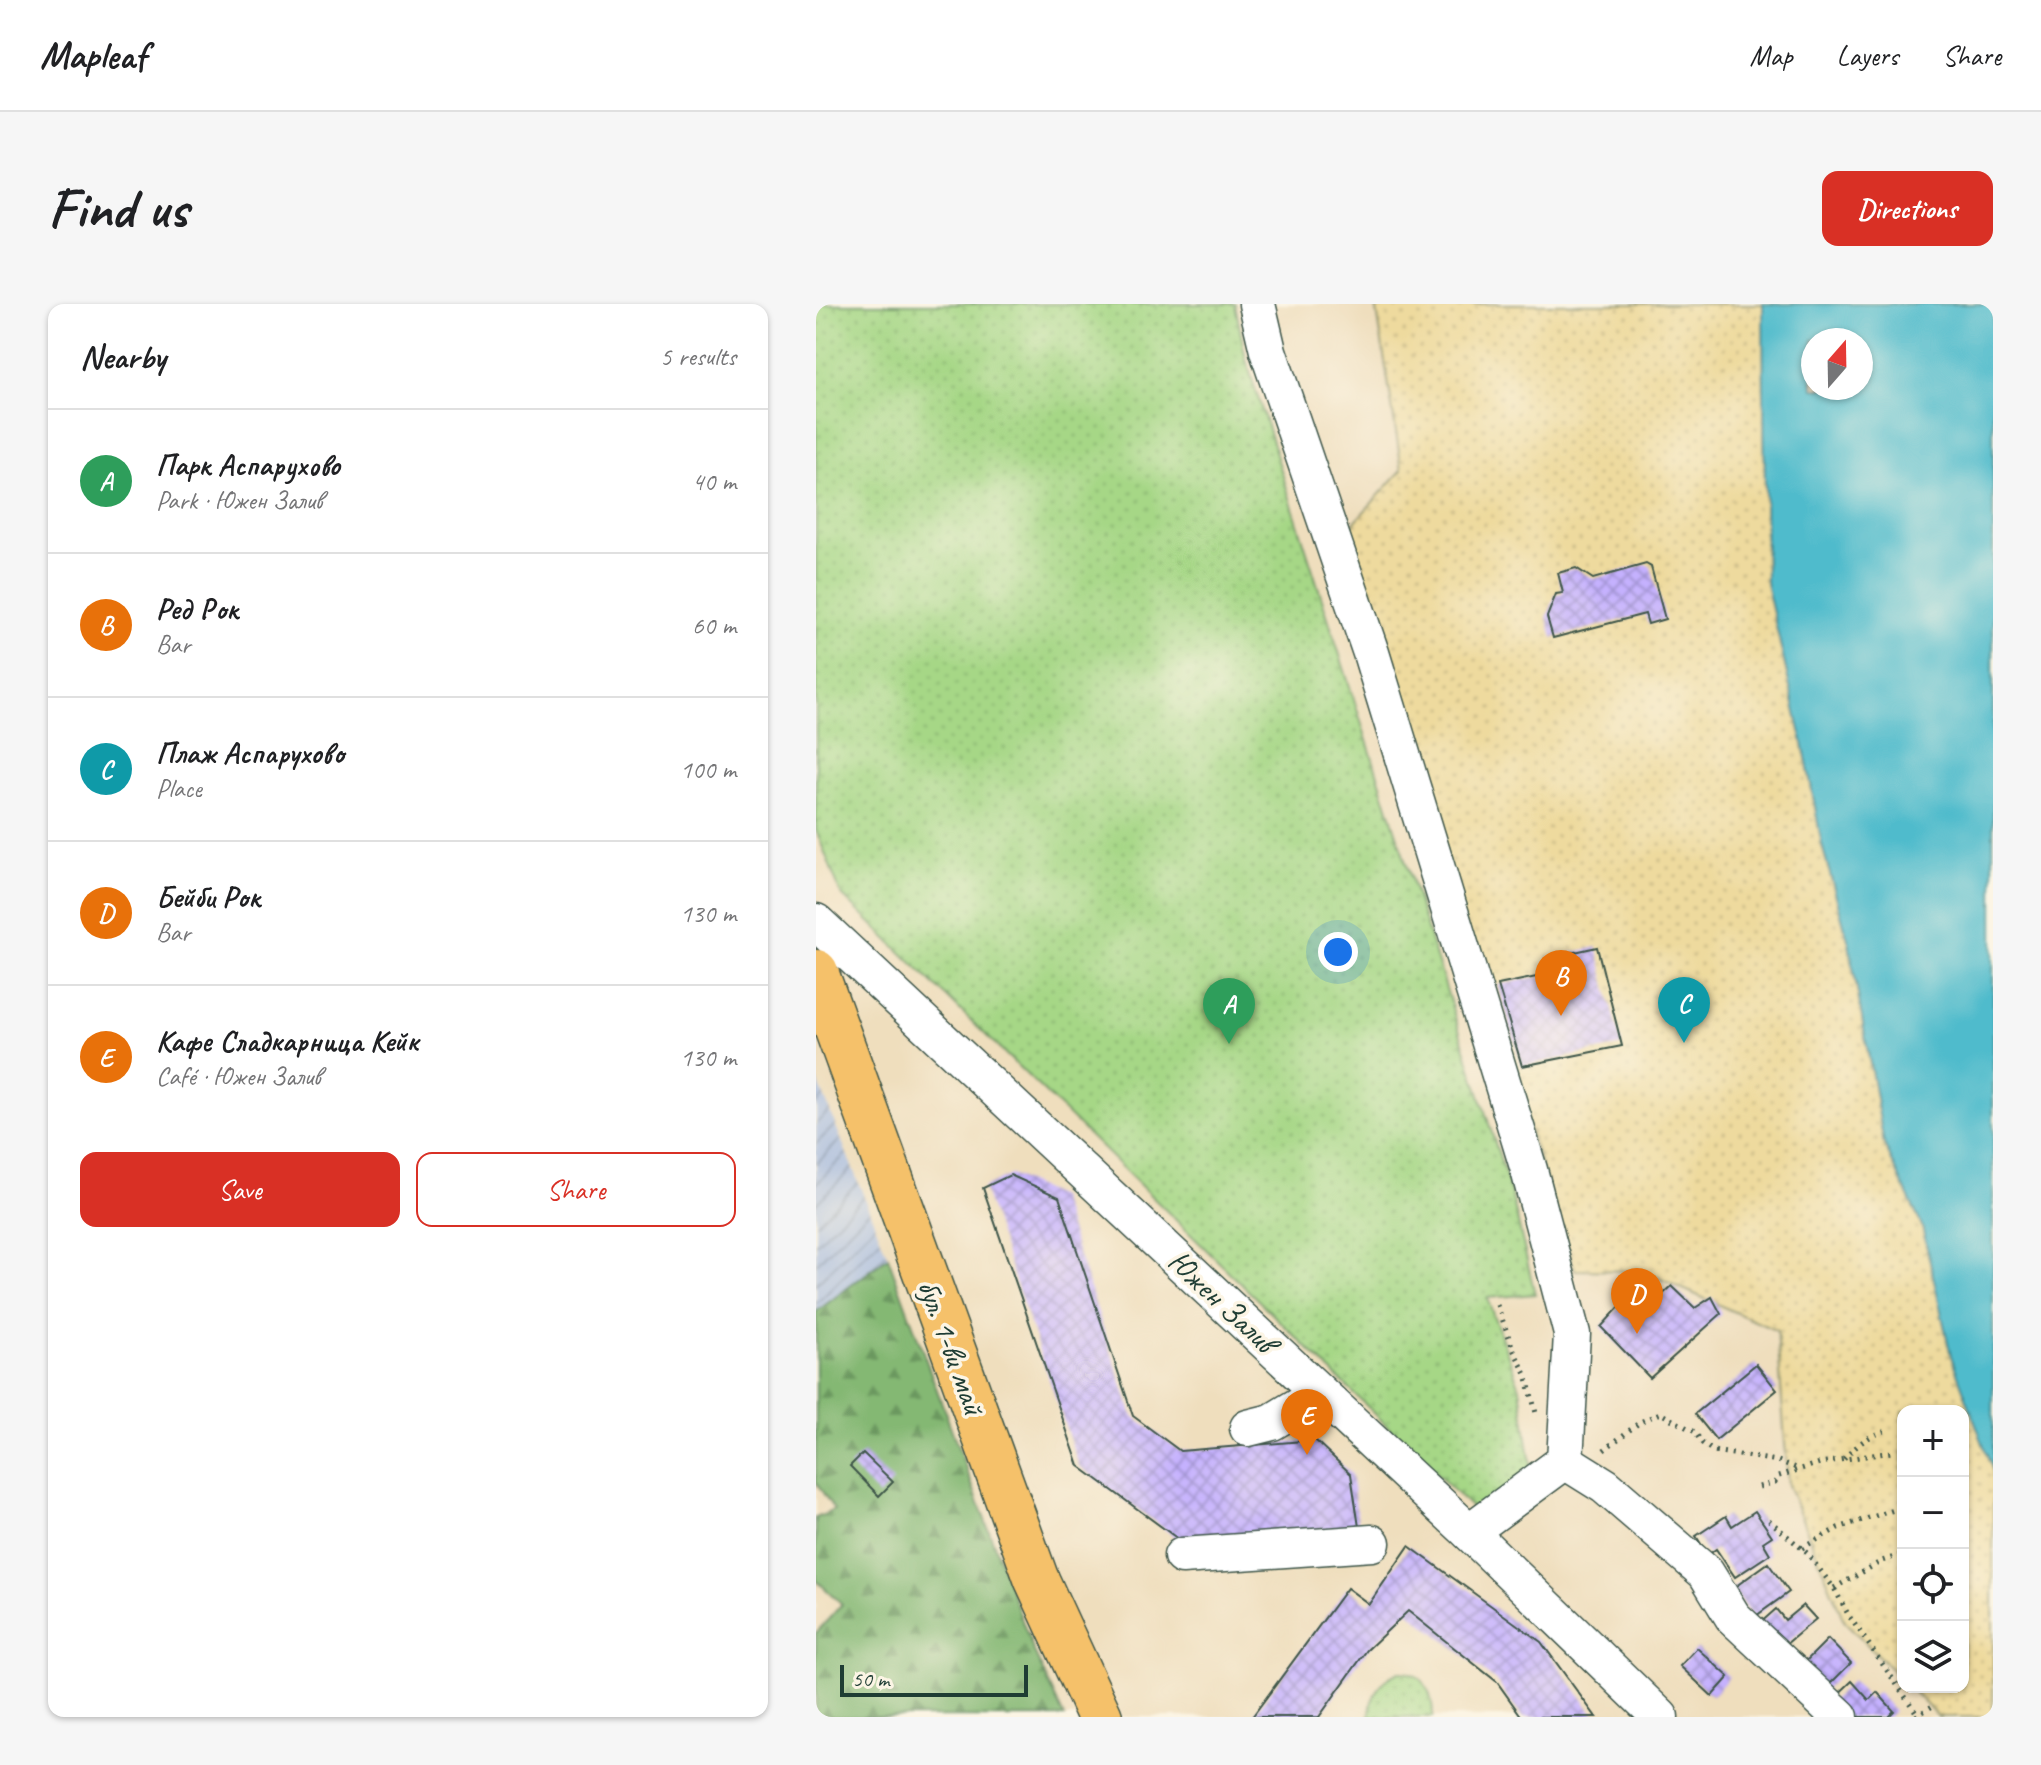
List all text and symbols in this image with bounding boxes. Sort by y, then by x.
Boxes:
text: Mapleaf [40,32,146,79]
text: Map [1750,38,1793,73]
text: Layers [1837,38,1898,73]
text: Share [1942,38,2001,73]
button: Directions [1822,171,1993,246]
text: Find us [48,173,188,244]
north arrow [1801,328,1873,400]
text: Nearby [80,335,166,378]
text: 5 results [660,340,736,373]
text: Парк Аспарухово [156,446,340,484]
text: A [99,465,113,498]
text: 40 m [692,465,736,498]
text: Park · Южен Залив [156,484,323,517]
text: Ред Рок [156,590,238,628]
text: B [99,609,113,642]
text: 60 m [692,609,736,642]
text: Bar [156,628,190,661]
text: Плаж Аспарухово [156,734,344,772]
text: C [100,753,112,786]
text: 100 m [680,753,736,786]
text: Place [156,772,202,805]
text: Бейби Рок [156,878,260,916]
text: D [98,897,114,930]
text: 130 m [680,897,736,930]
text: Bar [156,916,190,949]
your location [1318,932,1358,972]
pin: B [1535,950,1587,1016]
pin: C [1658,977,1710,1043]
pin: A [1203,978,1255,1044]
text: Кафе Сладкарница Кейк [156,1022,418,1060]
text: E [99,1041,113,1074]
text: 130 m [680,1041,736,1074]
text: Café · Южен Залив [156,1060,321,1093]
button: Save [80,1152,400,1227]
button: Share [416,1152,736,1227]
street label: Южен Залив [1159,1241,1290,1367]
pin: D [1611,1268,1663,1334]
street label: бул. 1-ви май [908,1274,995,1422]
pin: E [1281,1389,1333,1455]
map controls [1897,1405,1969,1693]
button: + [1897,1405,1969,1477]
button: − [1897,1477,1969,1549]
button: locate [1897,1549,1969,1621]
button: layers [1897,1621,1969,1693]
scale bar [840,1661,1028,1697]
text: 50 m [852,1665,889,1693]

